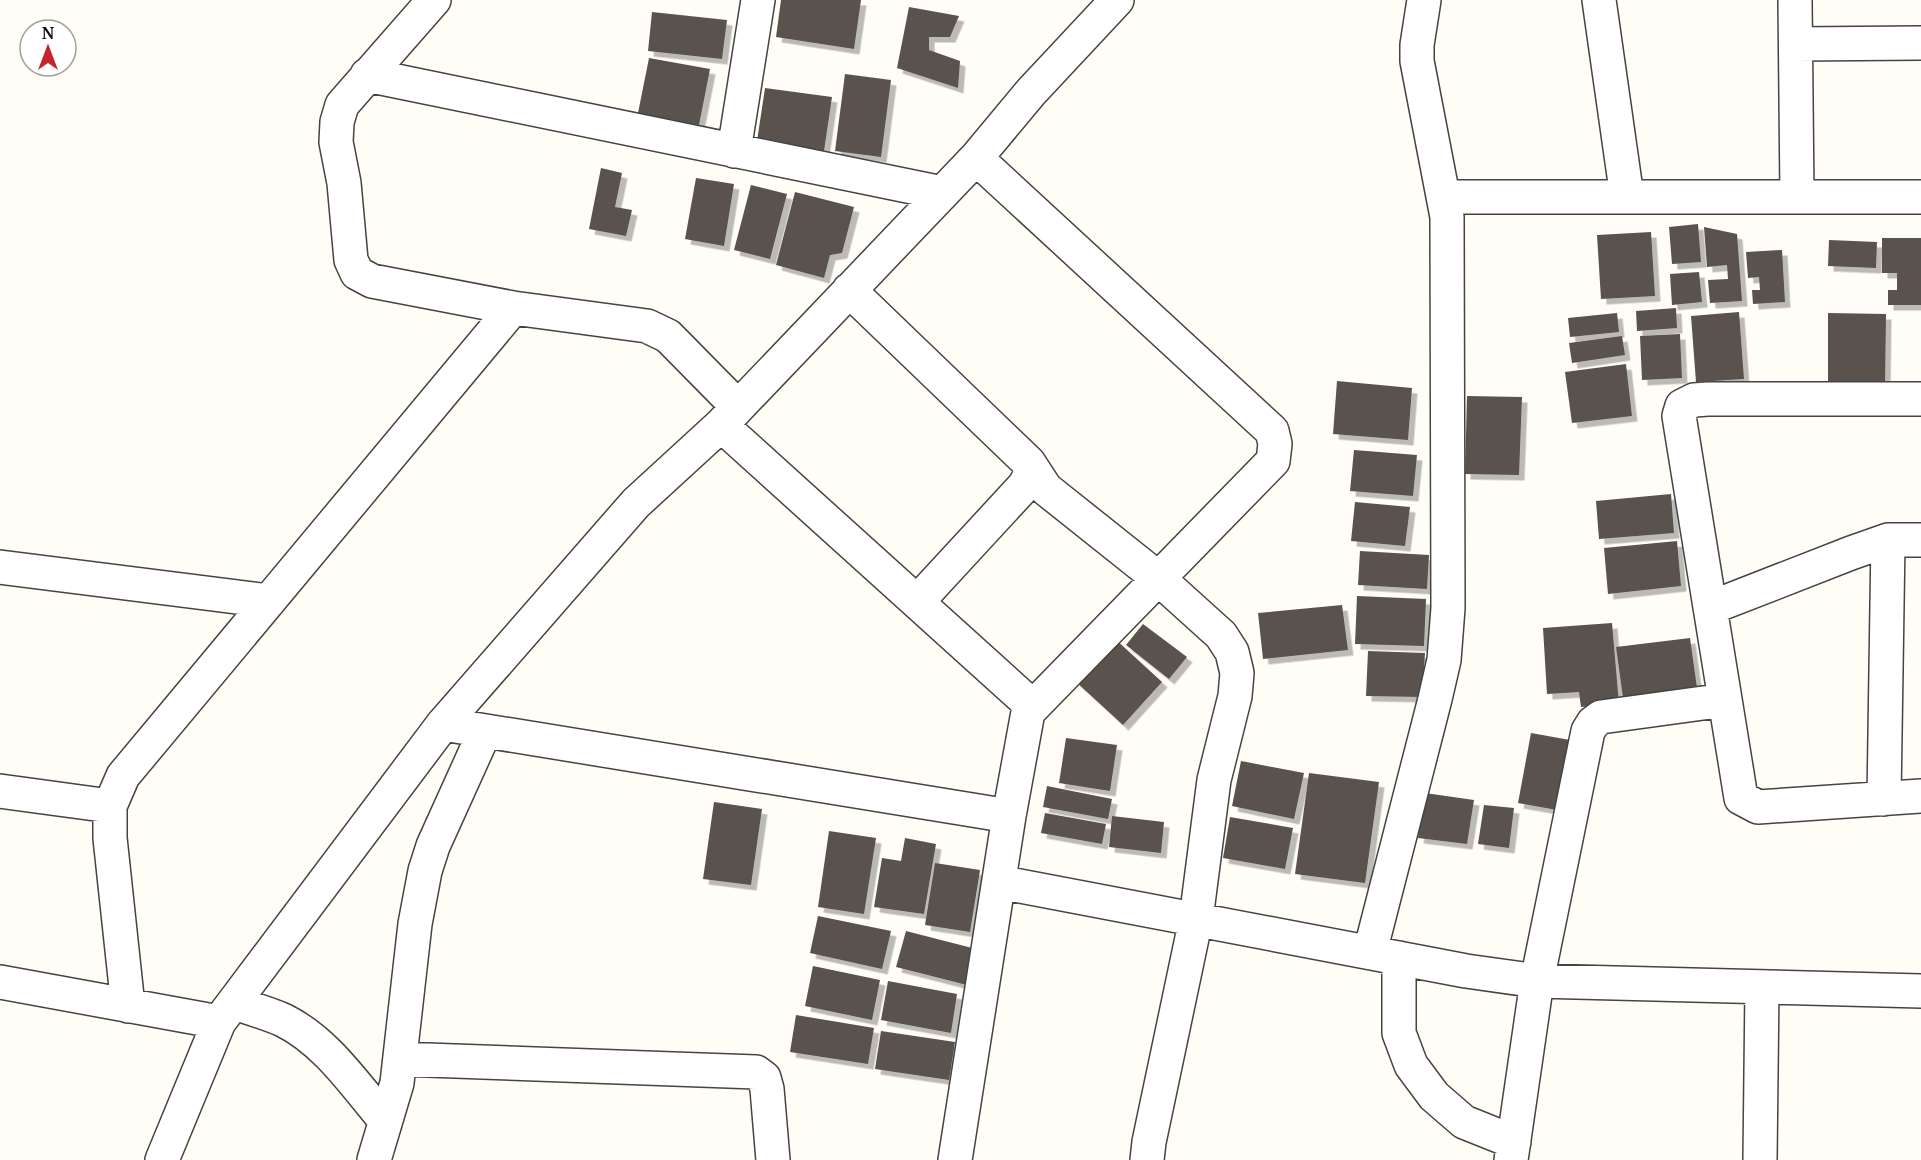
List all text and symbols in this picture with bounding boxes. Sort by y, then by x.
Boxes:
north arrow [18,18,78,78]
text: N [42,22,55,44]

